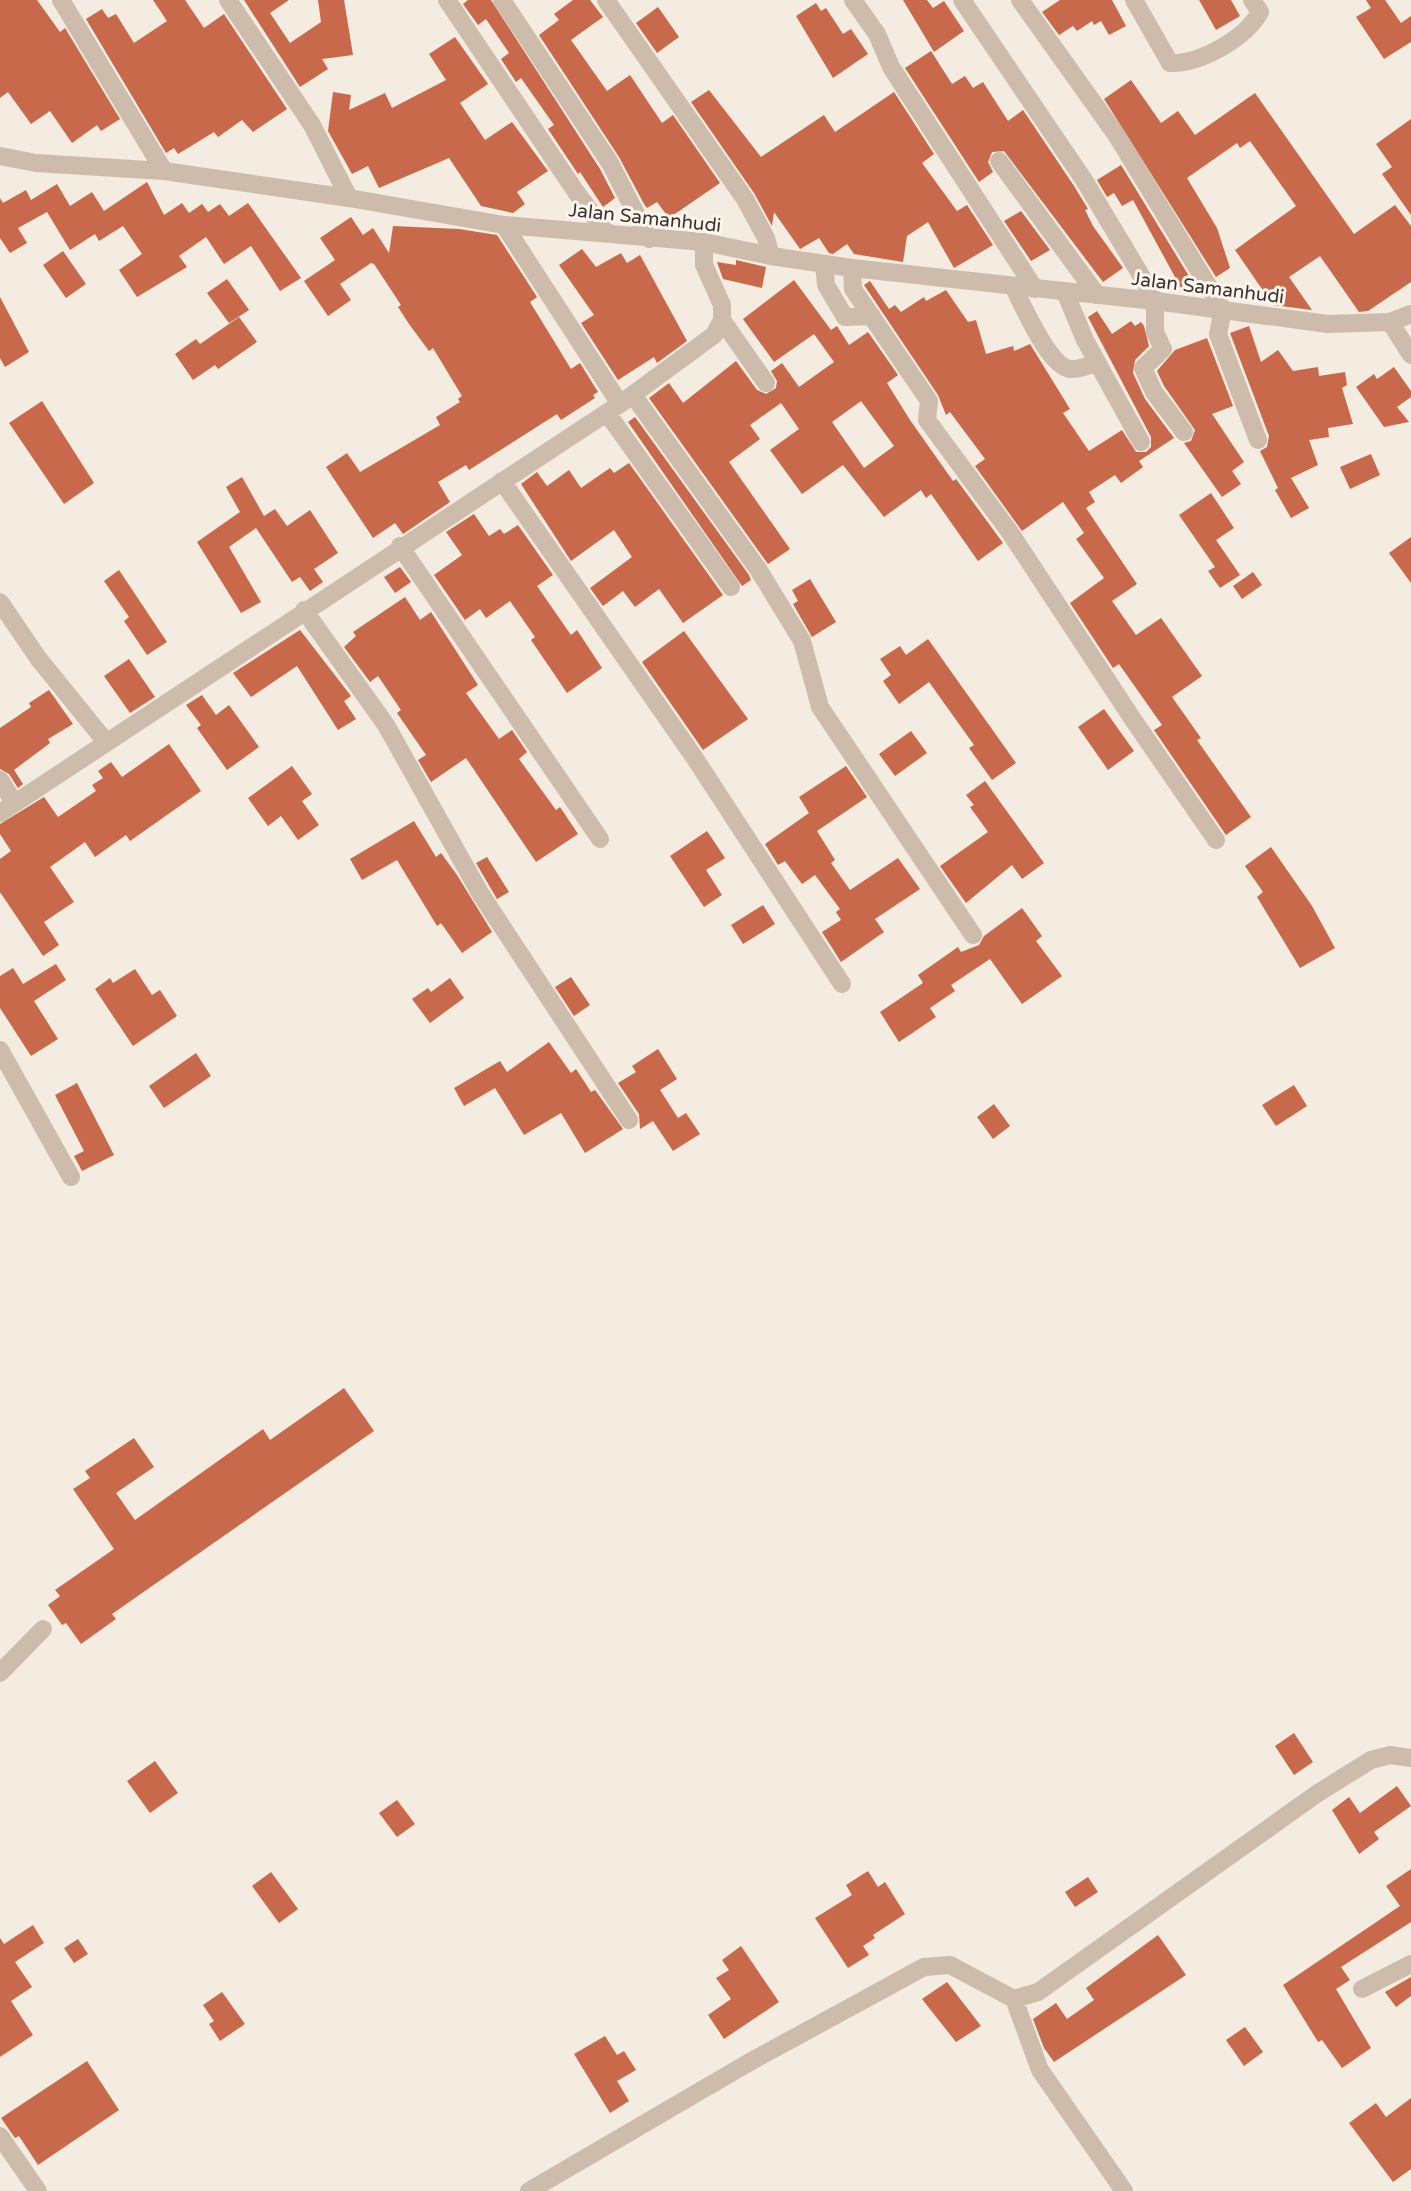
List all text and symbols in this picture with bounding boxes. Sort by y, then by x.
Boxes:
street label: Jalan Samanhudi [568,199,722,237]
street label: Jalan Samanhudi [1130,268,1285,308]

